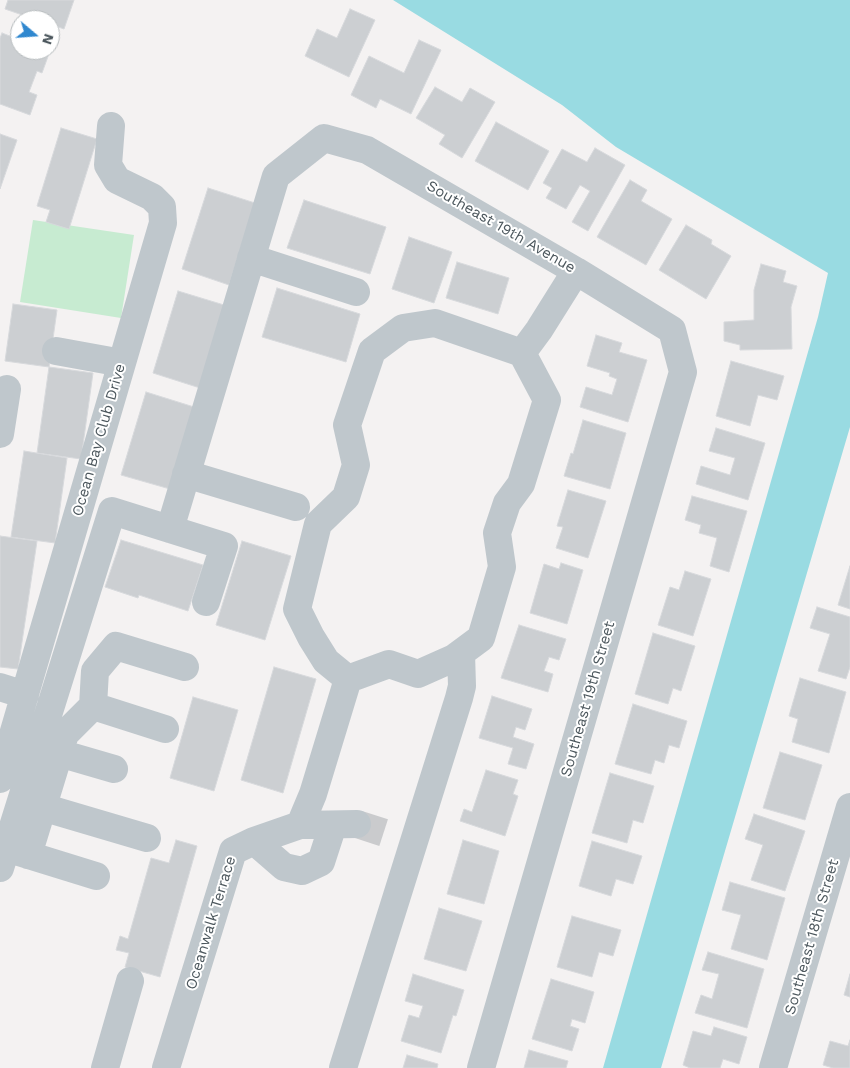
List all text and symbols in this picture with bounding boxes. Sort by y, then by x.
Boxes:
north arrow [10,10,60,60]
text: N [39,32,58,47]
street label: Southeast 19th Avenue [423,177,579,277]
street label: Ocean Bay Club Drive [69,362,129,518]
street label: Southeast 19th Street [557,619,619,779]
street label: Oceanwalk Terrace [182,854,240,992]
street label: Southeast 18th Street [781,857,843,1017]

